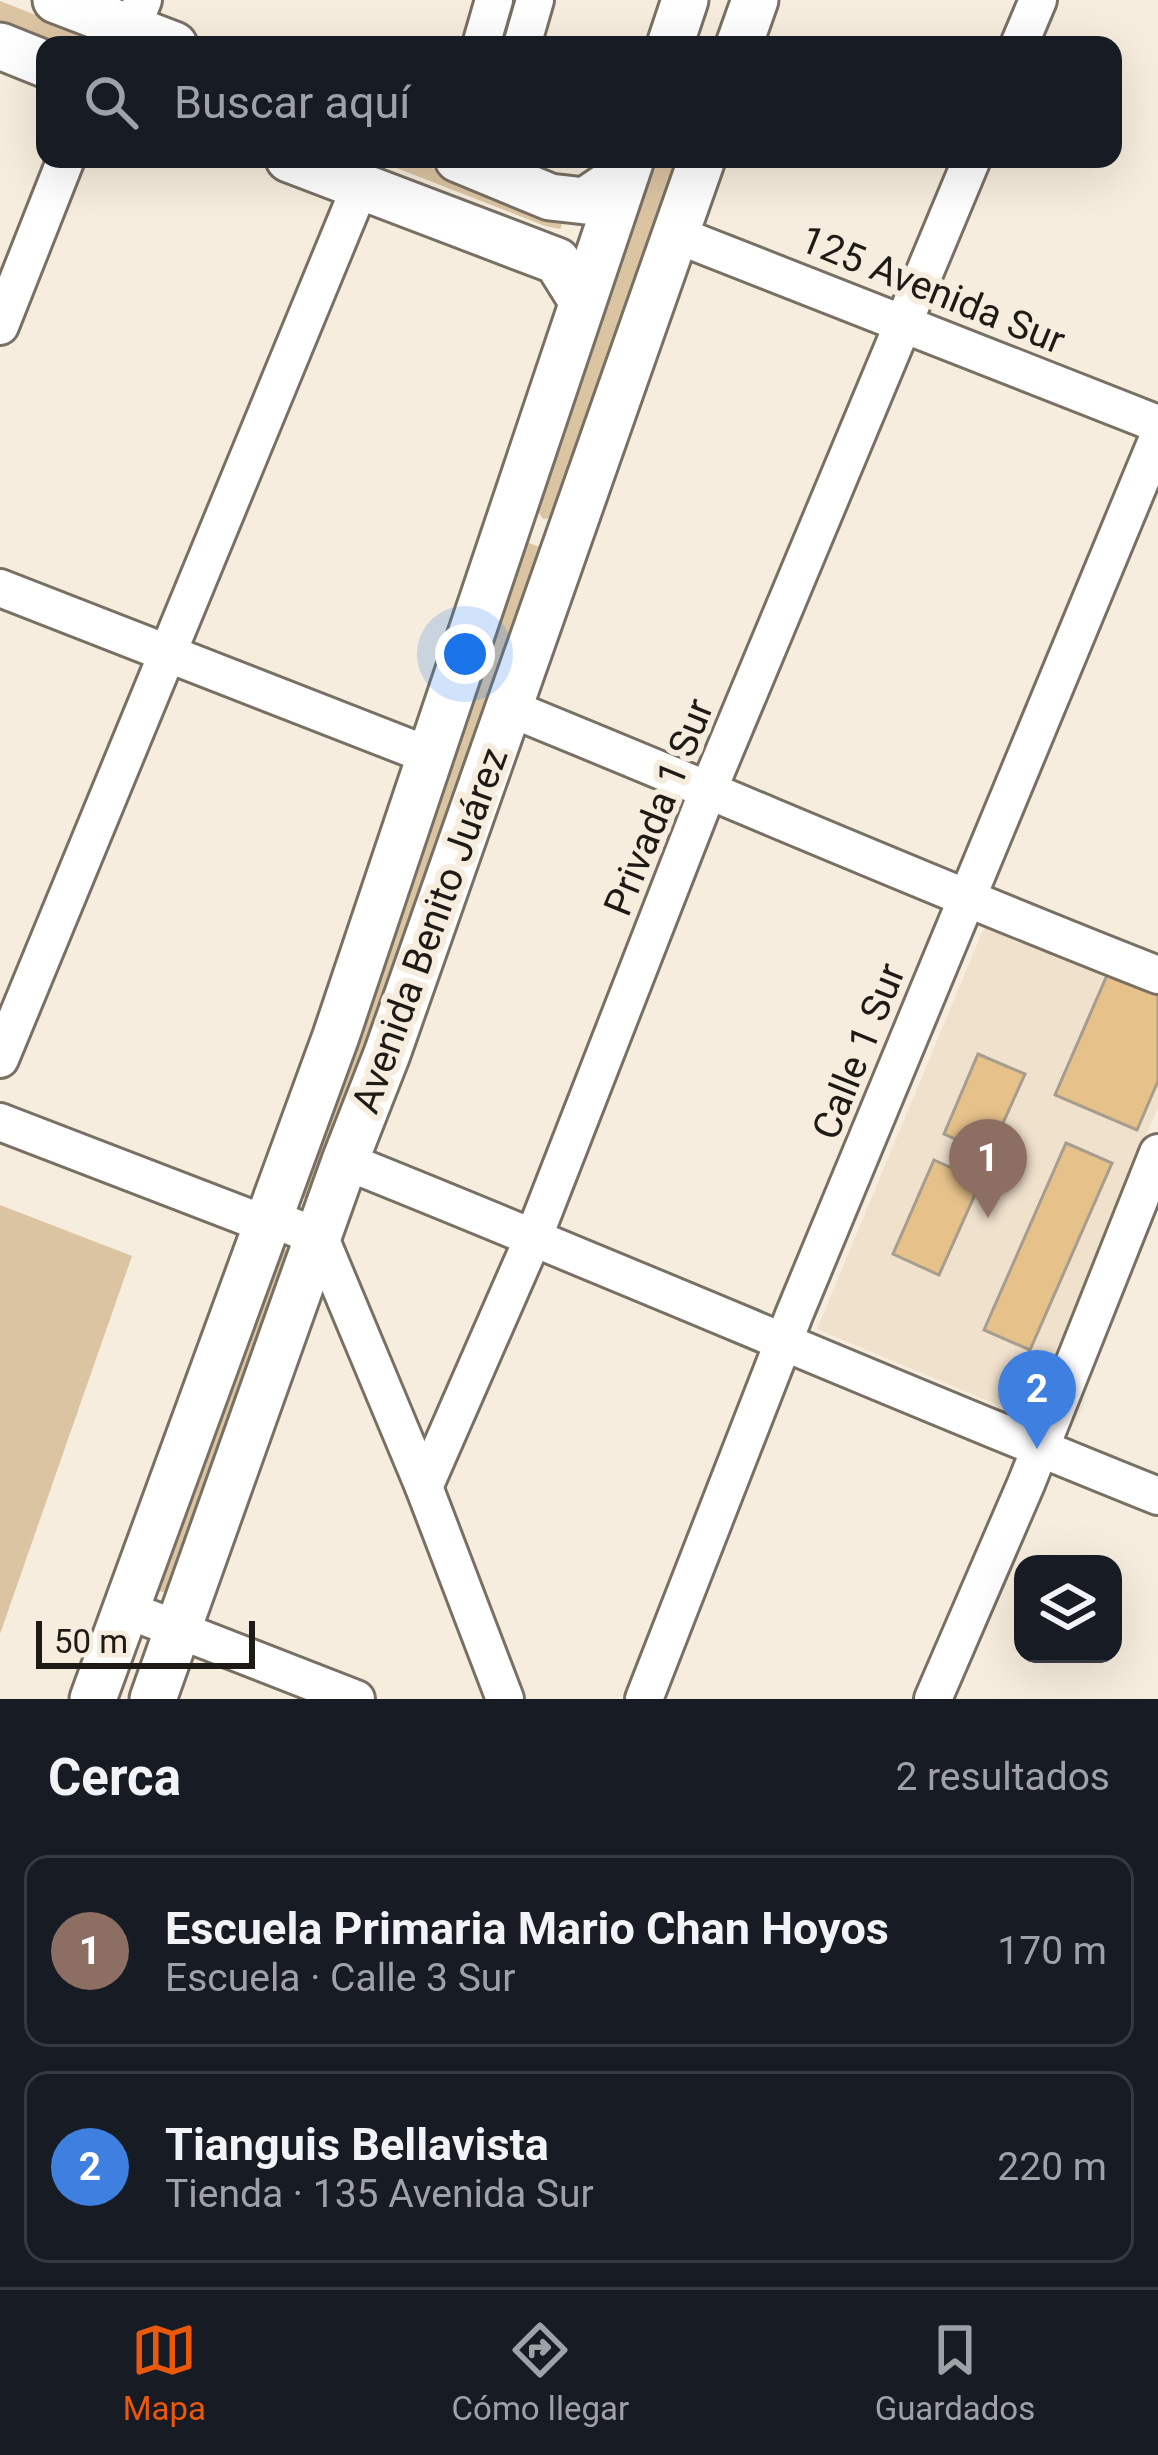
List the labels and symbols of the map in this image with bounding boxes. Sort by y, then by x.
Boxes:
street label: 125 Avenida Sur [794,216,1072,364]
your location [435,624,495,684]
street label: Privada 1 Sur [595,692,723,922]
street label: Avenida Benito Juárez [342,742,517,1119]
street label: Calle 1 Sur [803,957,915,1146]
pin: 1 [949,1119,1027,1218]
pin: 2 [998,1350,1076,1449]
scale bar [36,1615,255,1668]

